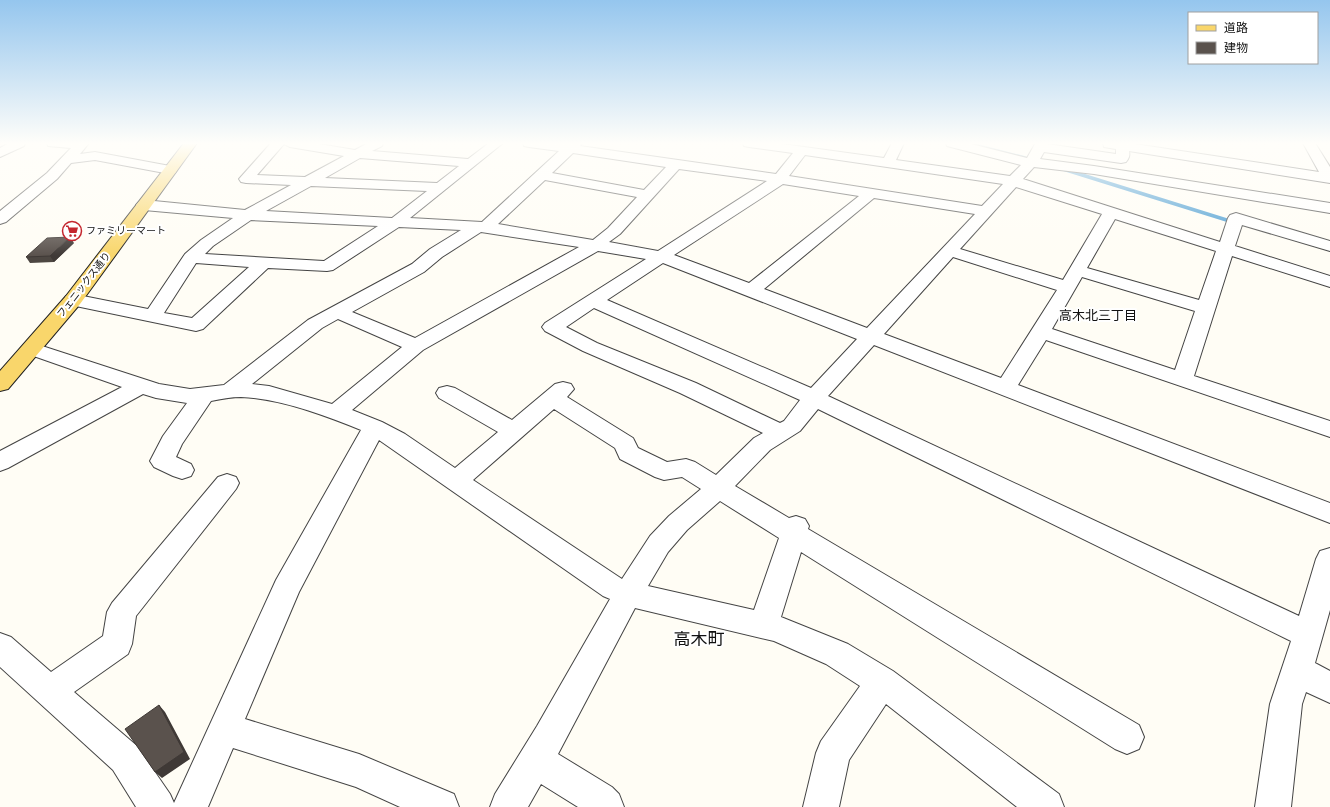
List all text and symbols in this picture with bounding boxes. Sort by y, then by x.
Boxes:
legend [1188,12,1318,64]
text: 道路 [1224,21,1248,35]
text: 建物 [1224,41,1248,55]
supermarket icon: ファミリーマート [61,220,83,242]
place label: ファミリーマート [86,225,166,237]
street label: フェニックス通り [55,250,113,320]
district label: 高木北三丁目 [1059,308,1137,323]
district label: 高木町 [674,629,725,649]

